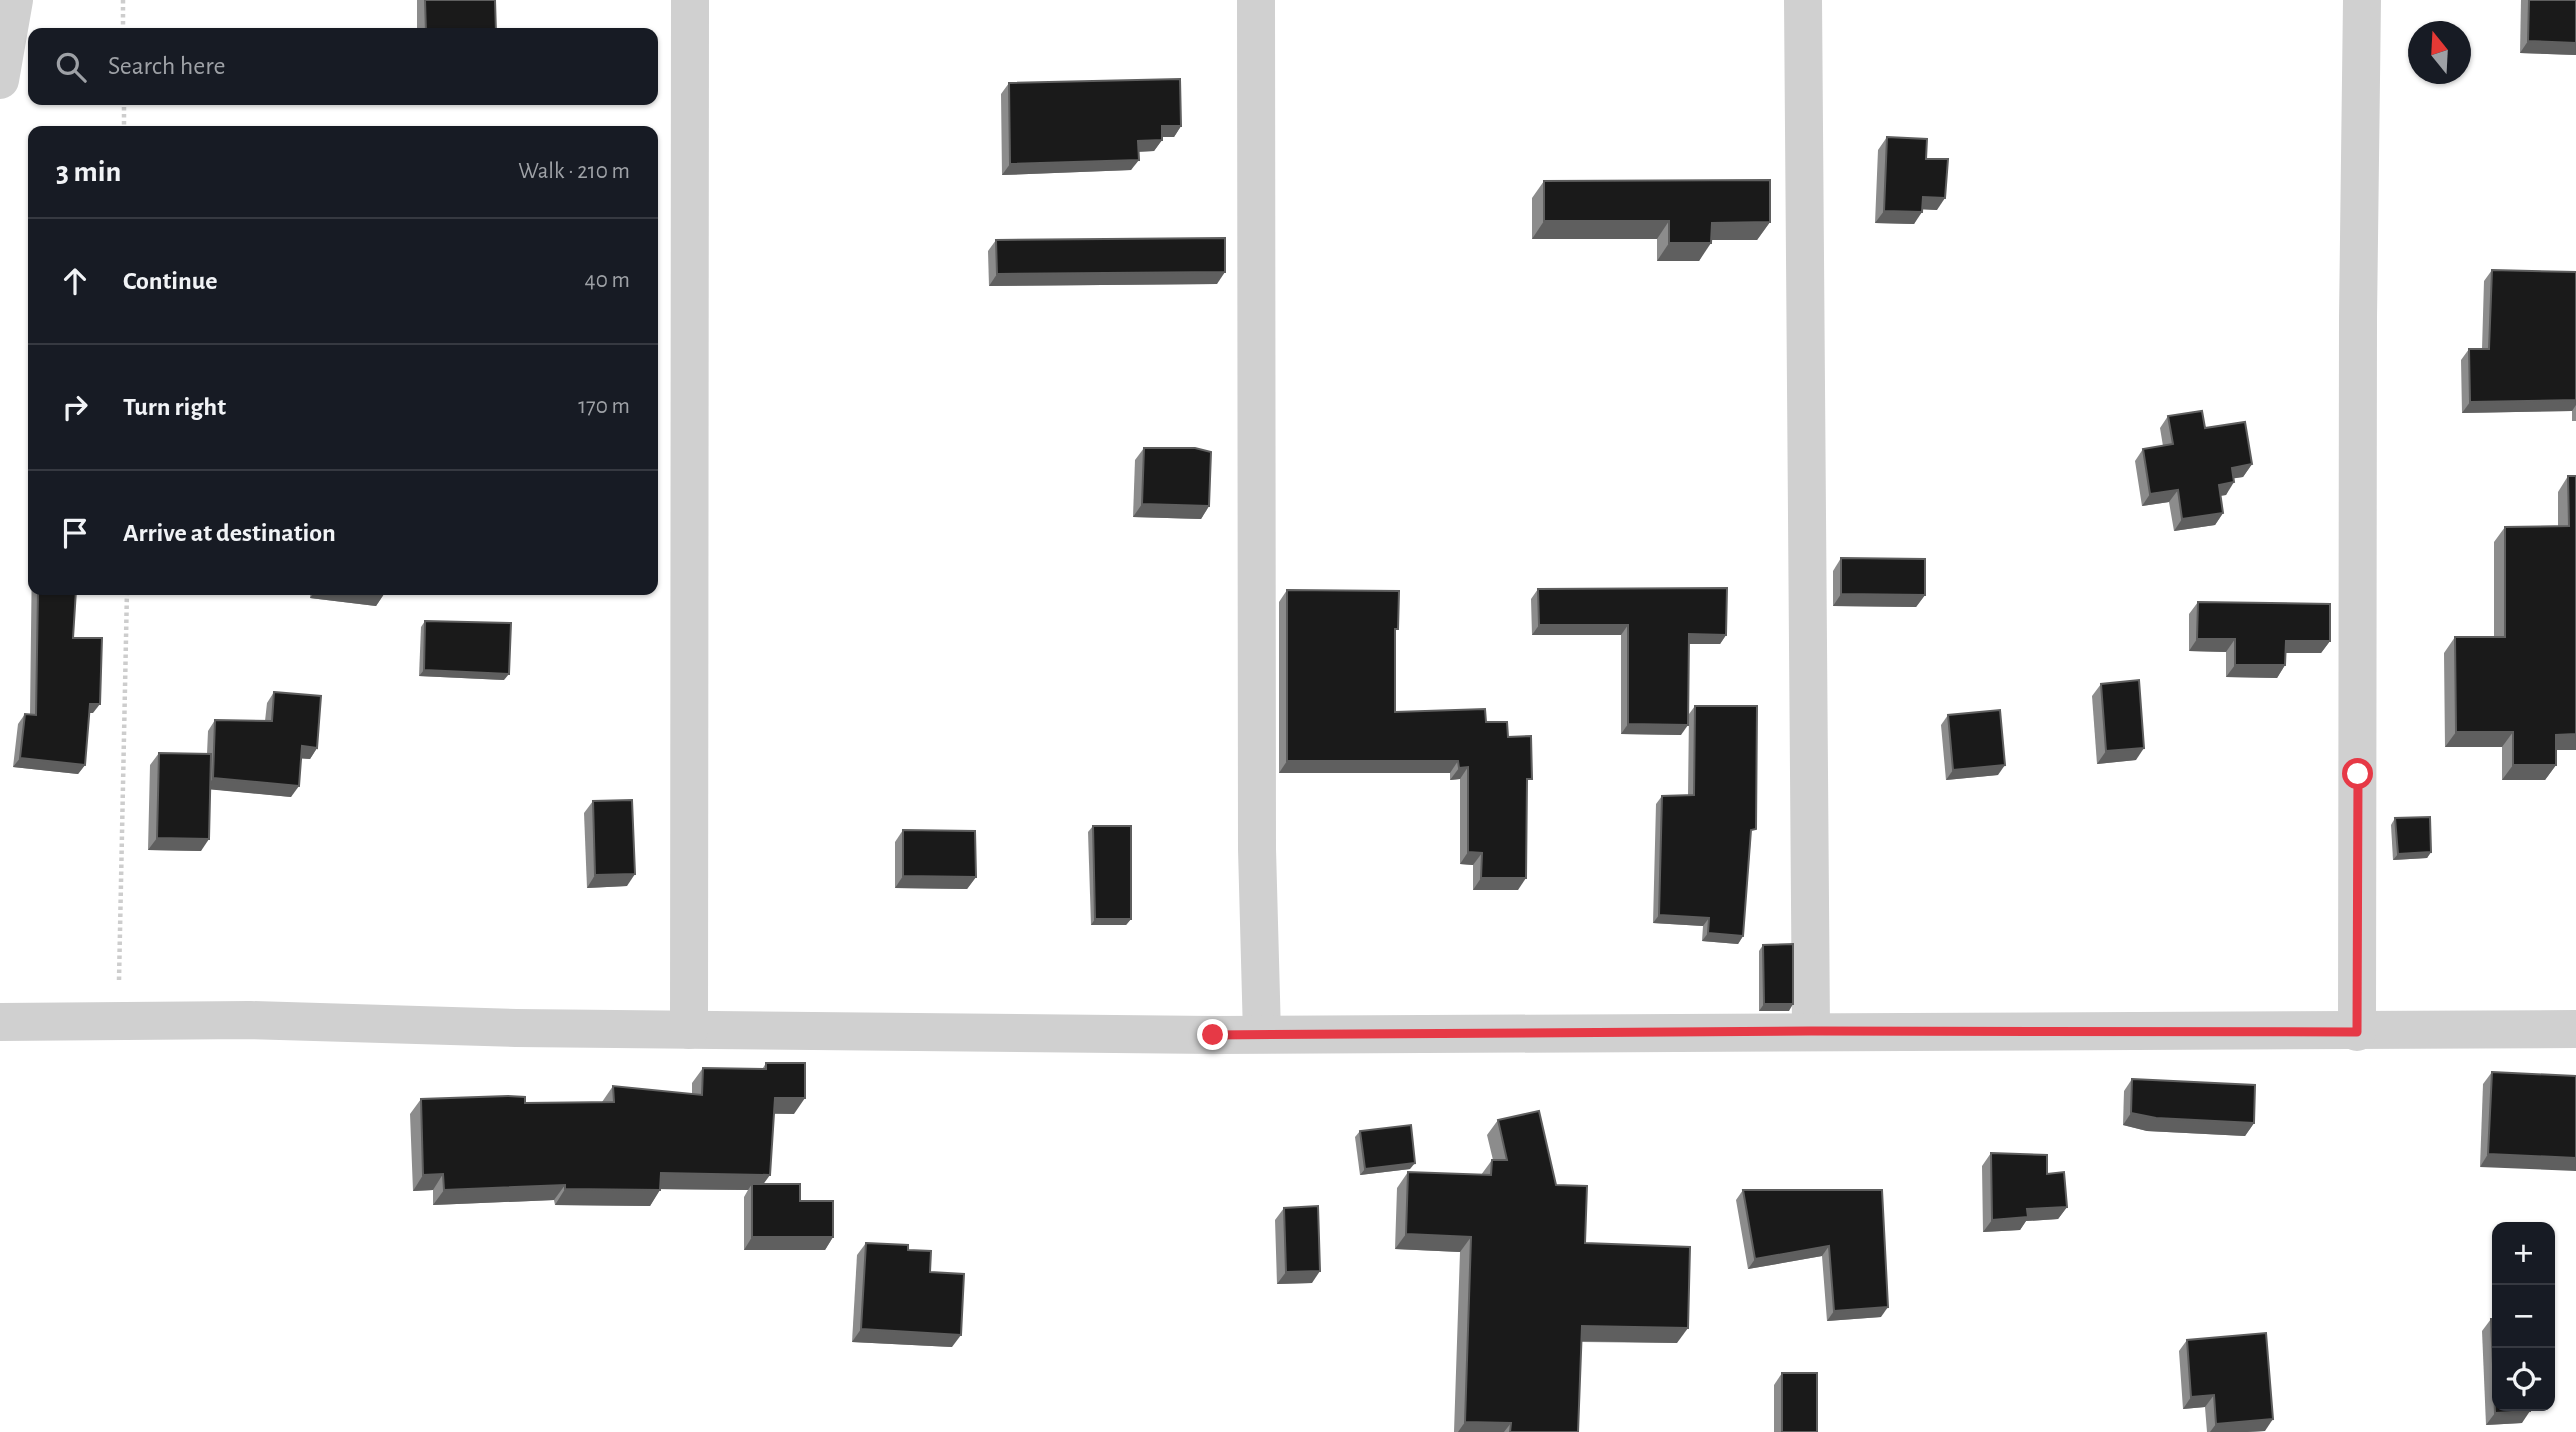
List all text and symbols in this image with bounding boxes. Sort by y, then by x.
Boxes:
north arrow [2408,21,2471,84]
search box [28,28,658,105]
icon: search [52,48,90,86]
text: Search here [108,53,226,79]
text: 3 min [56,157,121,187]
text: Walk · 210 m [518,160,630,183]
icon: ahead [56,262,94,300]
text: Continue [123,268,218,294]
text: 40 m [585,269,630,292]
icon: right [56,388,94,426]
text: Turn right [123,394,226,420]
text: 170 m [578,395,630,418]
icon: arrive [56,514,94,552]
text: Arrive at destination [123,520,336,546]
route start [2342,758,2373,789]
route end [1197,1019,1228,1050]
map controls [2492,1222,2555,1411]
button: + [2492,1222,2555,1285]
button: − [2492,1285,2555,1348]
button: locate [2492,1348,2555,1411]

